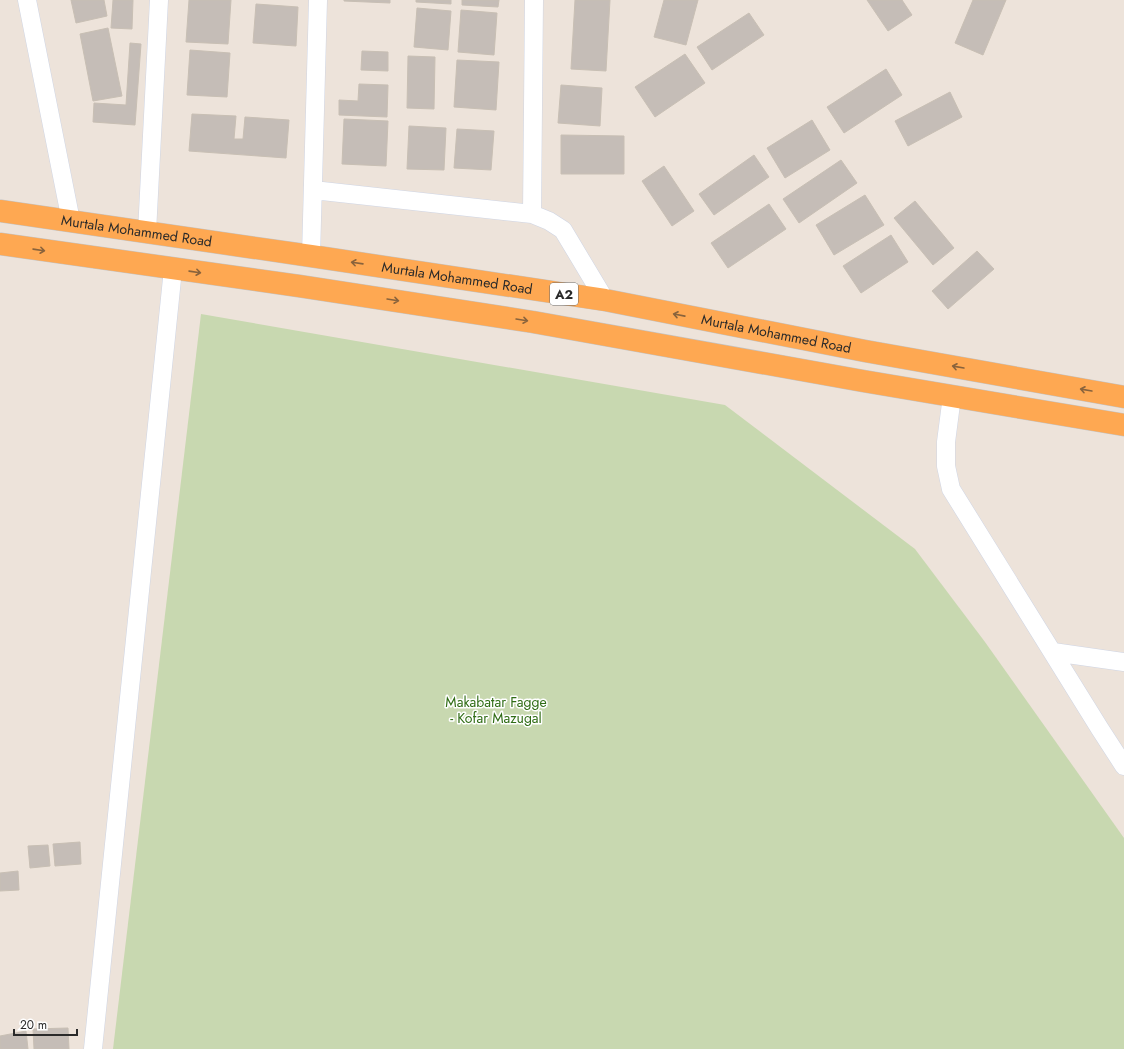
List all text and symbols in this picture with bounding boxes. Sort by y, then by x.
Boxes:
street label: Murtala Mohammed Road [60,210,213,252]
one-way arrow [32,246,45,254]
street label: Murtala Mohammed Road [380,257,534,299]
one-way arrow [351,259,364,267]
one-way arrow [188,268,201,276]
road number: A2 [550,283,578,305]
one-way arrow [386,297,399,305]
street label: Murtala Mohammed Road [700,309,853,358]
one-way arrow [672,310,685,318]
one-way arrow [515,316,528,324]
one-way arrow [952,363,965,371]
one-way arrow [1079,386,1092,394]
park label: Makabatar Fagge - Kofar Mazugal [445,692,547,728]
scale bar [14,1011,77,1037]
text: 20 m [20,1016,47,1034]

